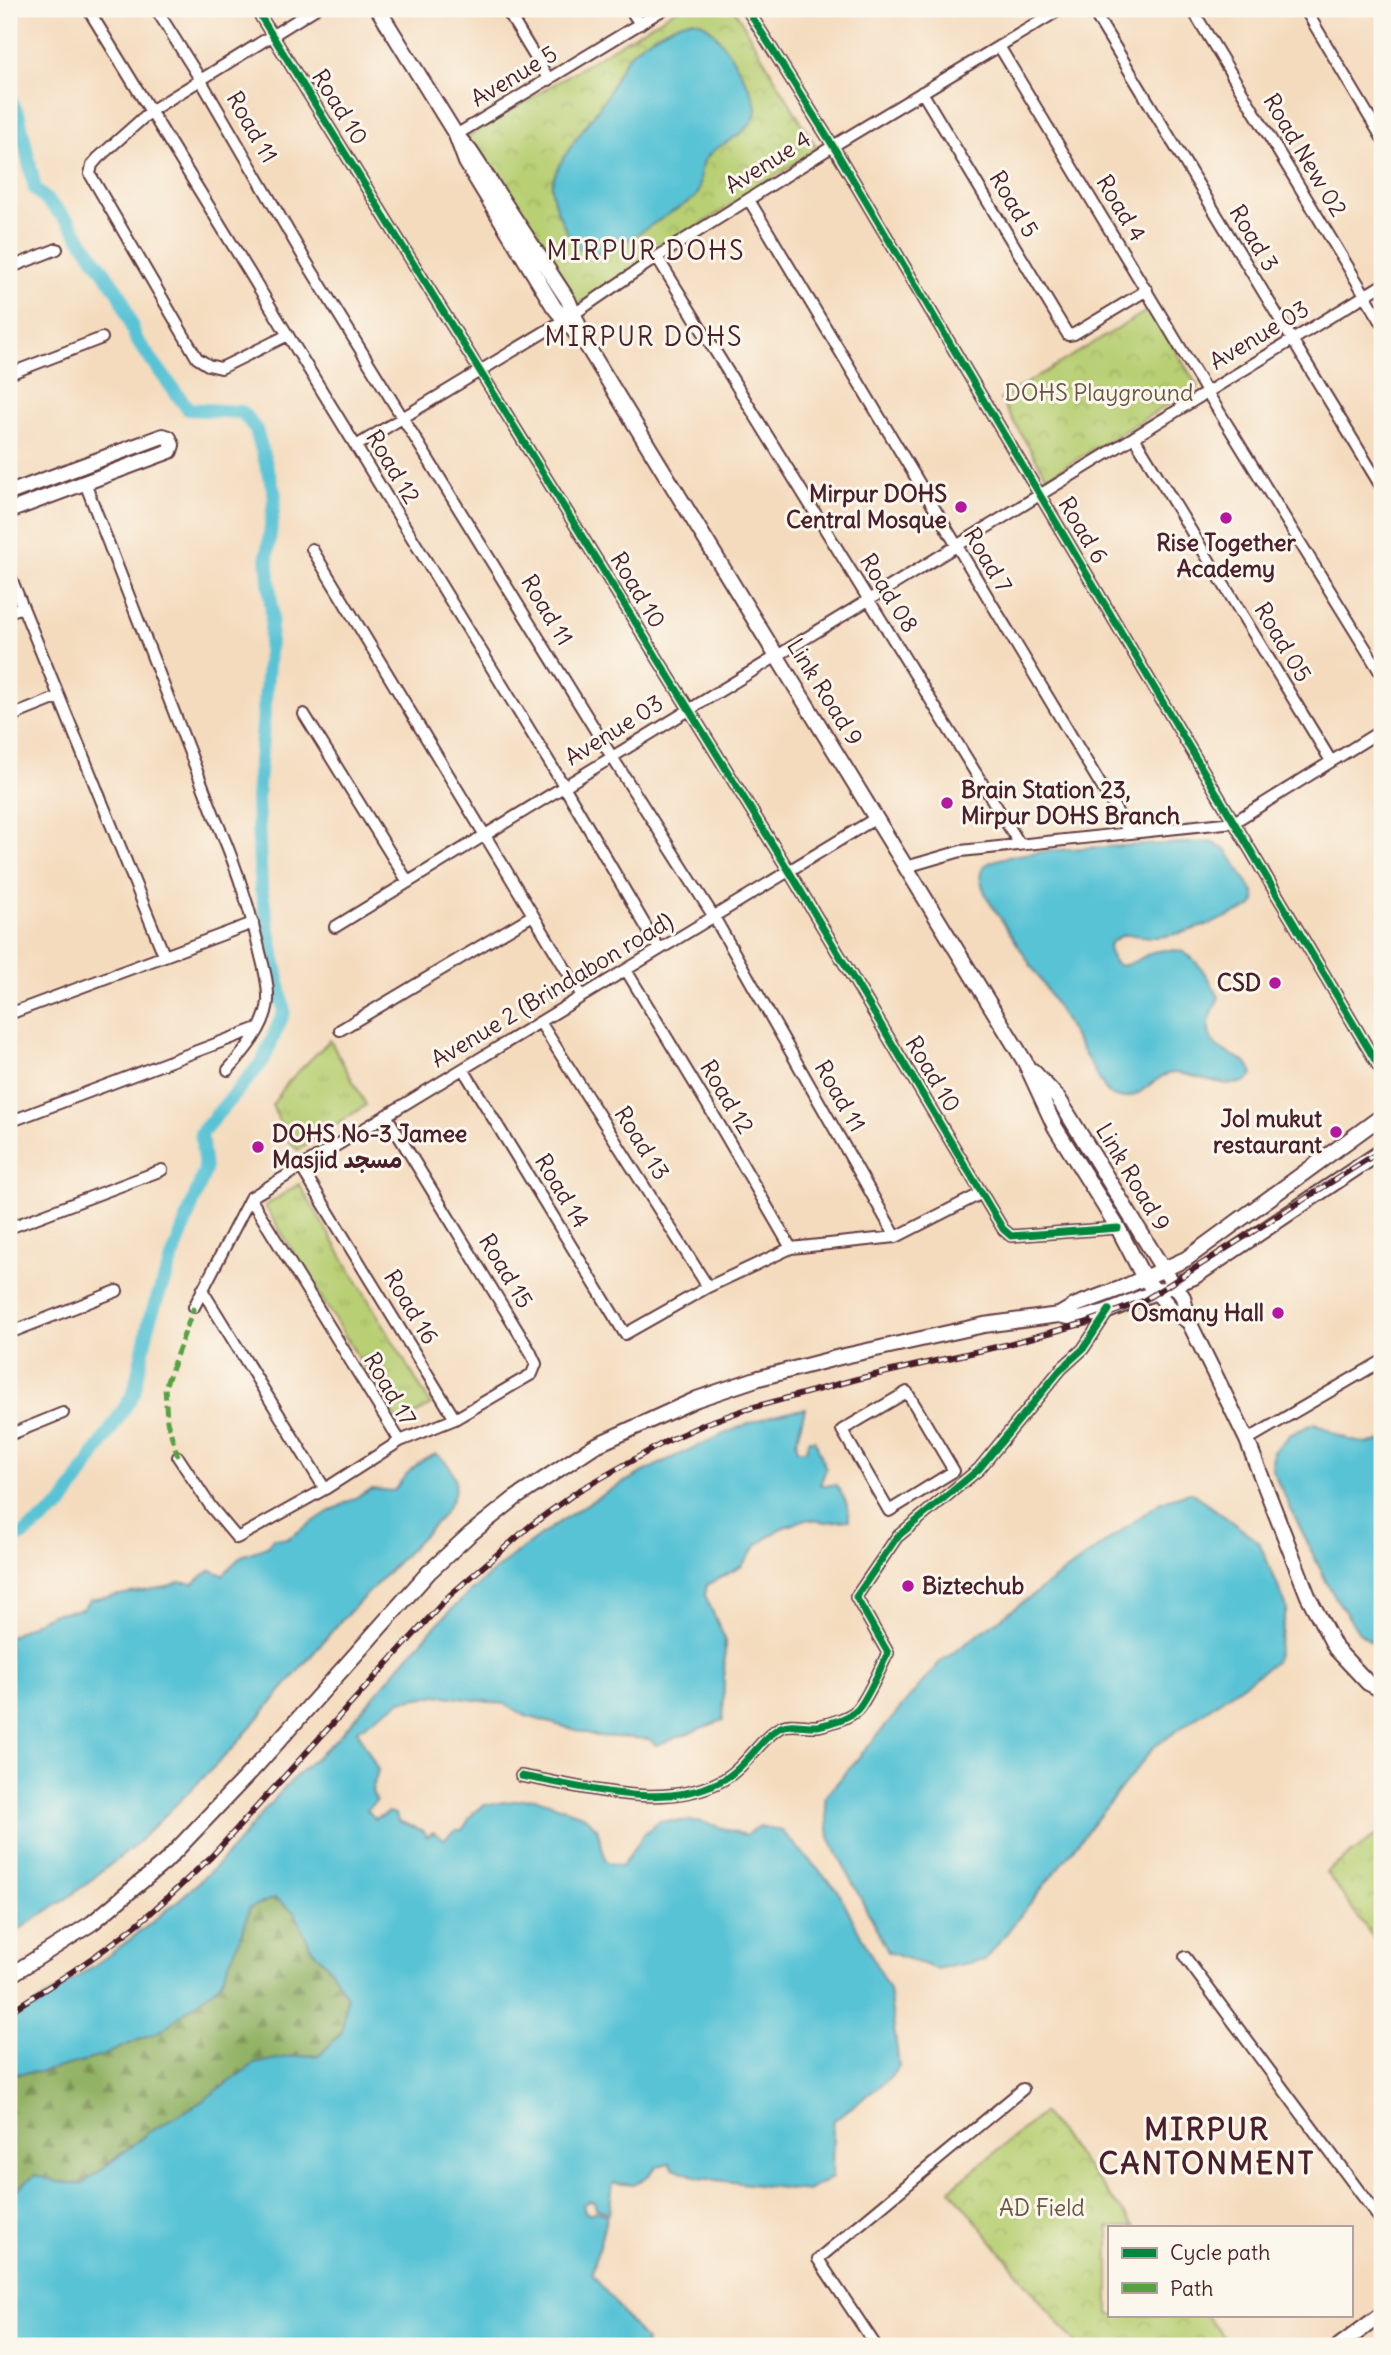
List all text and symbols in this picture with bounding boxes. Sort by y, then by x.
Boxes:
street label: Avenue 5 [465,38,562,113]
street label: Road 10 [306,64,375,150]
street label: Road 11 [220,86,284,168]
street label: Road New 02 [1257,88,1354,222]
street label: Avenue 4 [719,124,816,199]
street label: Road 5 [983,165,1046,242]
street label: Road 4 [1090,169,1153,246]
street label: Road 3 [1223,199,1286,276]
district label: MIRPUR DOHS [547,234,745,267]
street label: Avenue 03 [1204,294,1314,376]
district label: MIRPUR DOHS [545,320,743,353]
park label: DOHS Playground [1004,378,1194,407]
street label: Road 12 [360,424,427,509]
place label: Mirpur DOHS Central Mosque [786,479,947,534]
street label: Road 6 [1052,491,1115,568]
marker: Mirpur DOHS Central Mosque [953,499,969,515]
marker: Rise Together Academy [1218,510,1234,526]
street label: Road 7 [958,522,1019,598]
place label: Rise Together Academy [1156,528,1296,583]
street label: Road 10 [604,546,672,633]
street label: Road 08 [854,548,925,638]
street label: Road 11 [515,569,580,650]
street label: Road 05 [1248,597,1318,687]
street label: Link Road 9 [781,633,870,751]
street label: Avenue 03 [559,688,668,771]
place label: Brain Station 23, Mirpur DOHS Branch [961,775,1180,830]
marker: Brain Station 23, Mirpur DOHS Branch [939,795,955,811]
street label: Avenue 2 (Brindabon road) [425,906,678,1073]
place label: CSD [1217,968,1261,997]
marker: CSD [1267,975,1283,991]
street label: Road 10 [899,1030,967,1117]
street label: Road 12 [694,1054,761,1139]
street label: Road 11 [808,1055,872,1137]
street label: Road 13 [609,1100,676,1185]
place label: Jol mukut restaurant [1213,1104,1322,1159]
street label: Link Road 9 [1090,1117,1177,1236]
place label: DOHS No-3 Jamee Masjid مسجد [272,1119,467,1174]
marker: Jol mukut restaurant [1328,1124,1344,1140]
marker: DOHS No-3 Jamee Masjid مسجد [250,1139,266,1155]
street label: Road 14 [529,1148,596,1233]
street label: Road 15 [473,1228,540,1313]
street label: Road 16 [378,1264,445,1349]
place label: Osmany Hall [1131,1298,1264,1327]
marker: Osmany Hall [1270,1305,1286,1321]
street label: Road 17 [358,1347,423,1431]
place label: Biztechub [922,1571,1024,1600]
marker: Biztechub [900,1578,916,1594]
district label: MIRPUR CANTONMENT [1099,2110,1315,2182]
park label: AD Field [999,2193,1085,2222]
legend [1108,2226,1352,2316]
text: Cycle path [1170,2239,1270,2266]
text: Path [1170,2275,1213,2302]

